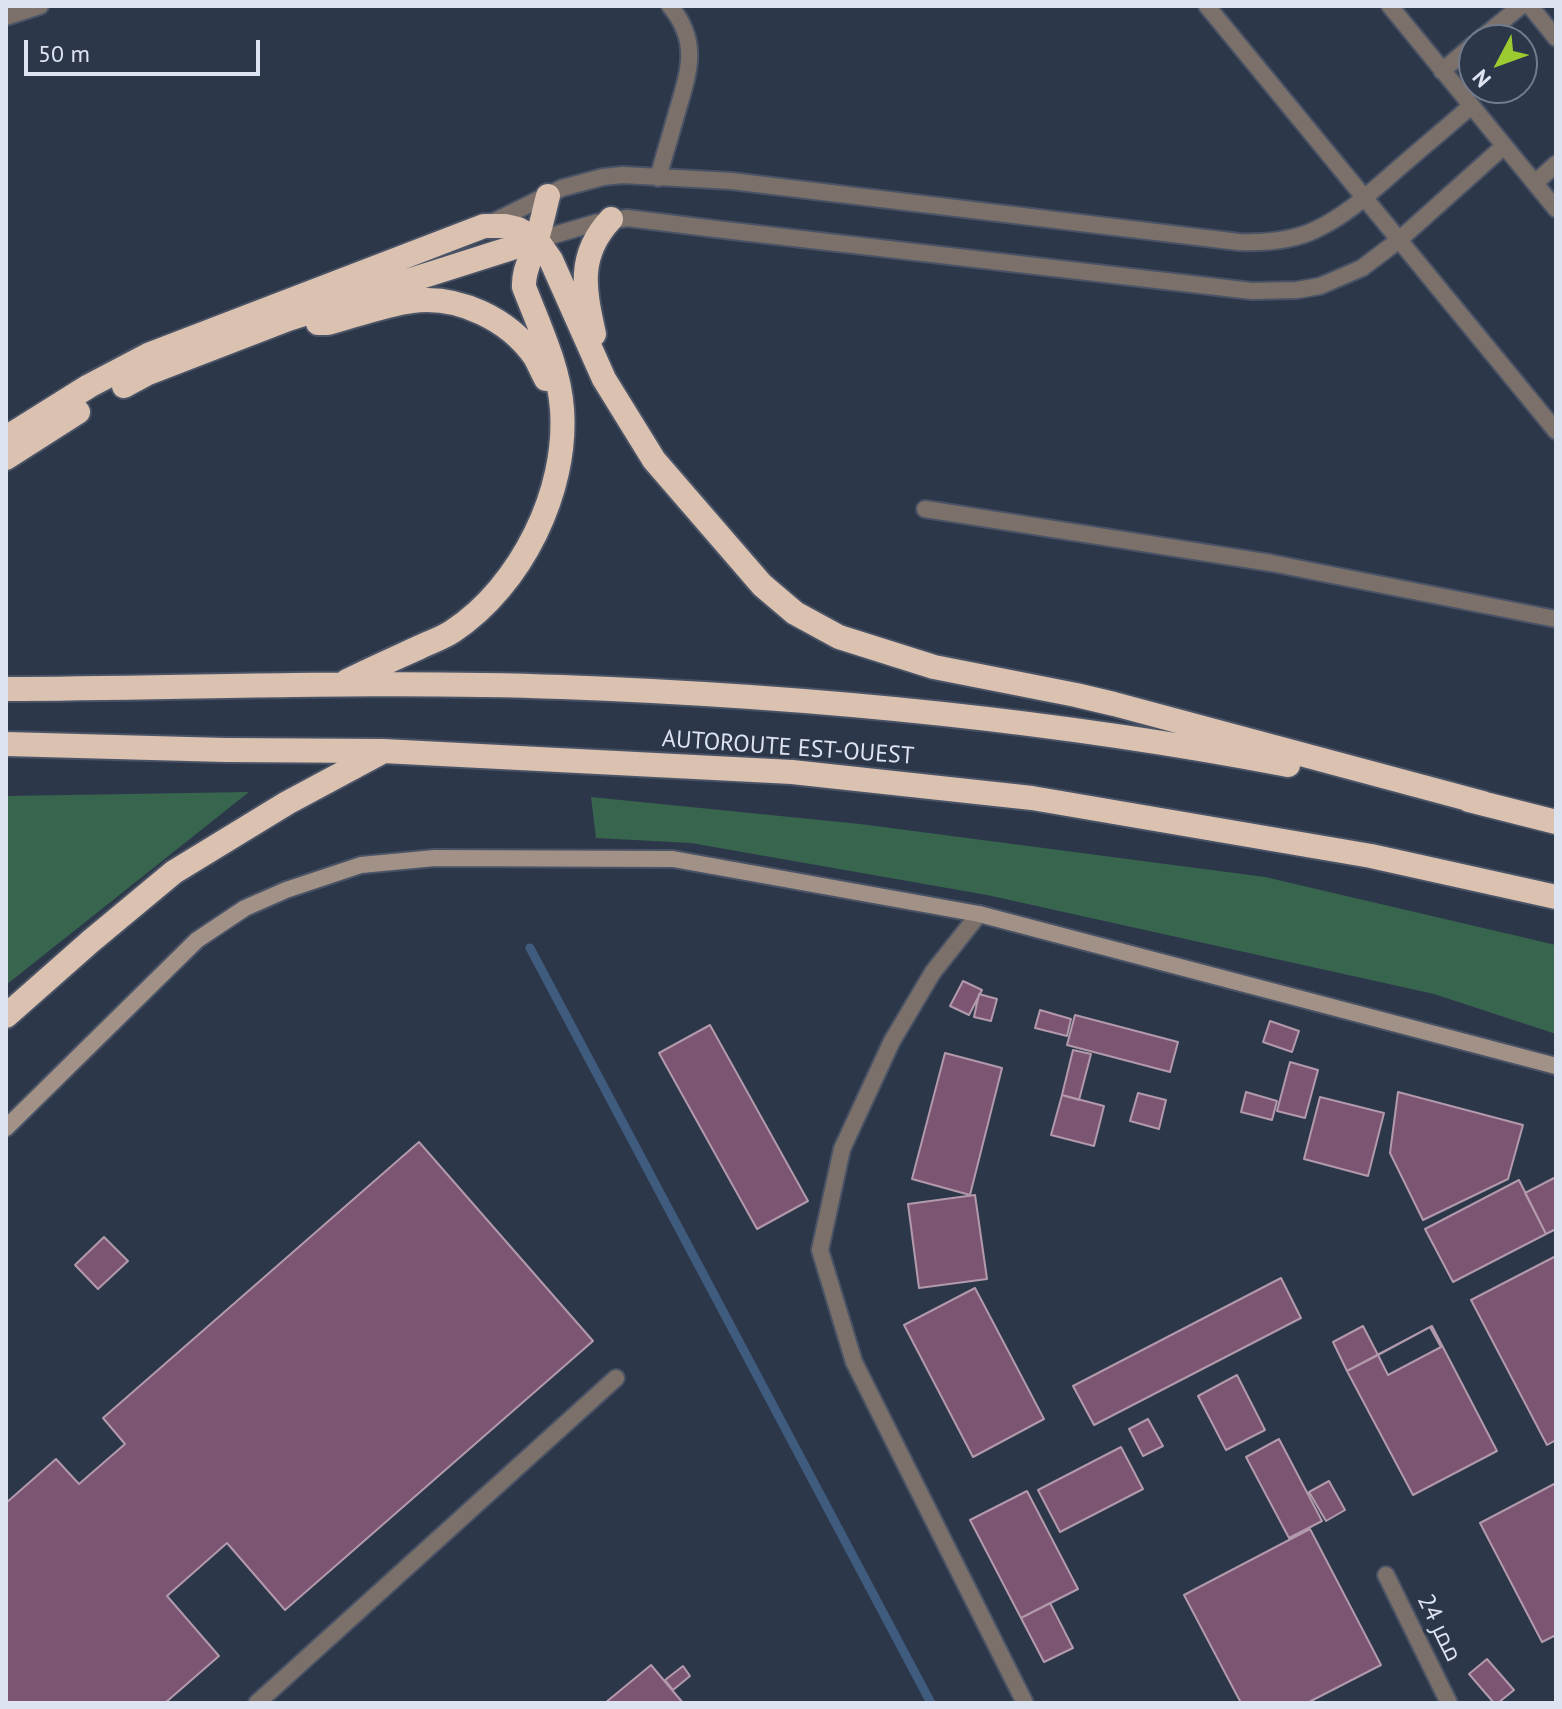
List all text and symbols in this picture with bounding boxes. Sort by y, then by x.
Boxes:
scale bar [28,24,264,74]
north arrow [1458,24,1538,104]
text: 50 m [38,38,90,69]
text: N [1466,64,1497,93]
street label: AUTOROUTE EST-OUEST [661,725,915,771]
street label: ممر 24 [1410,1590,1468,1666]

